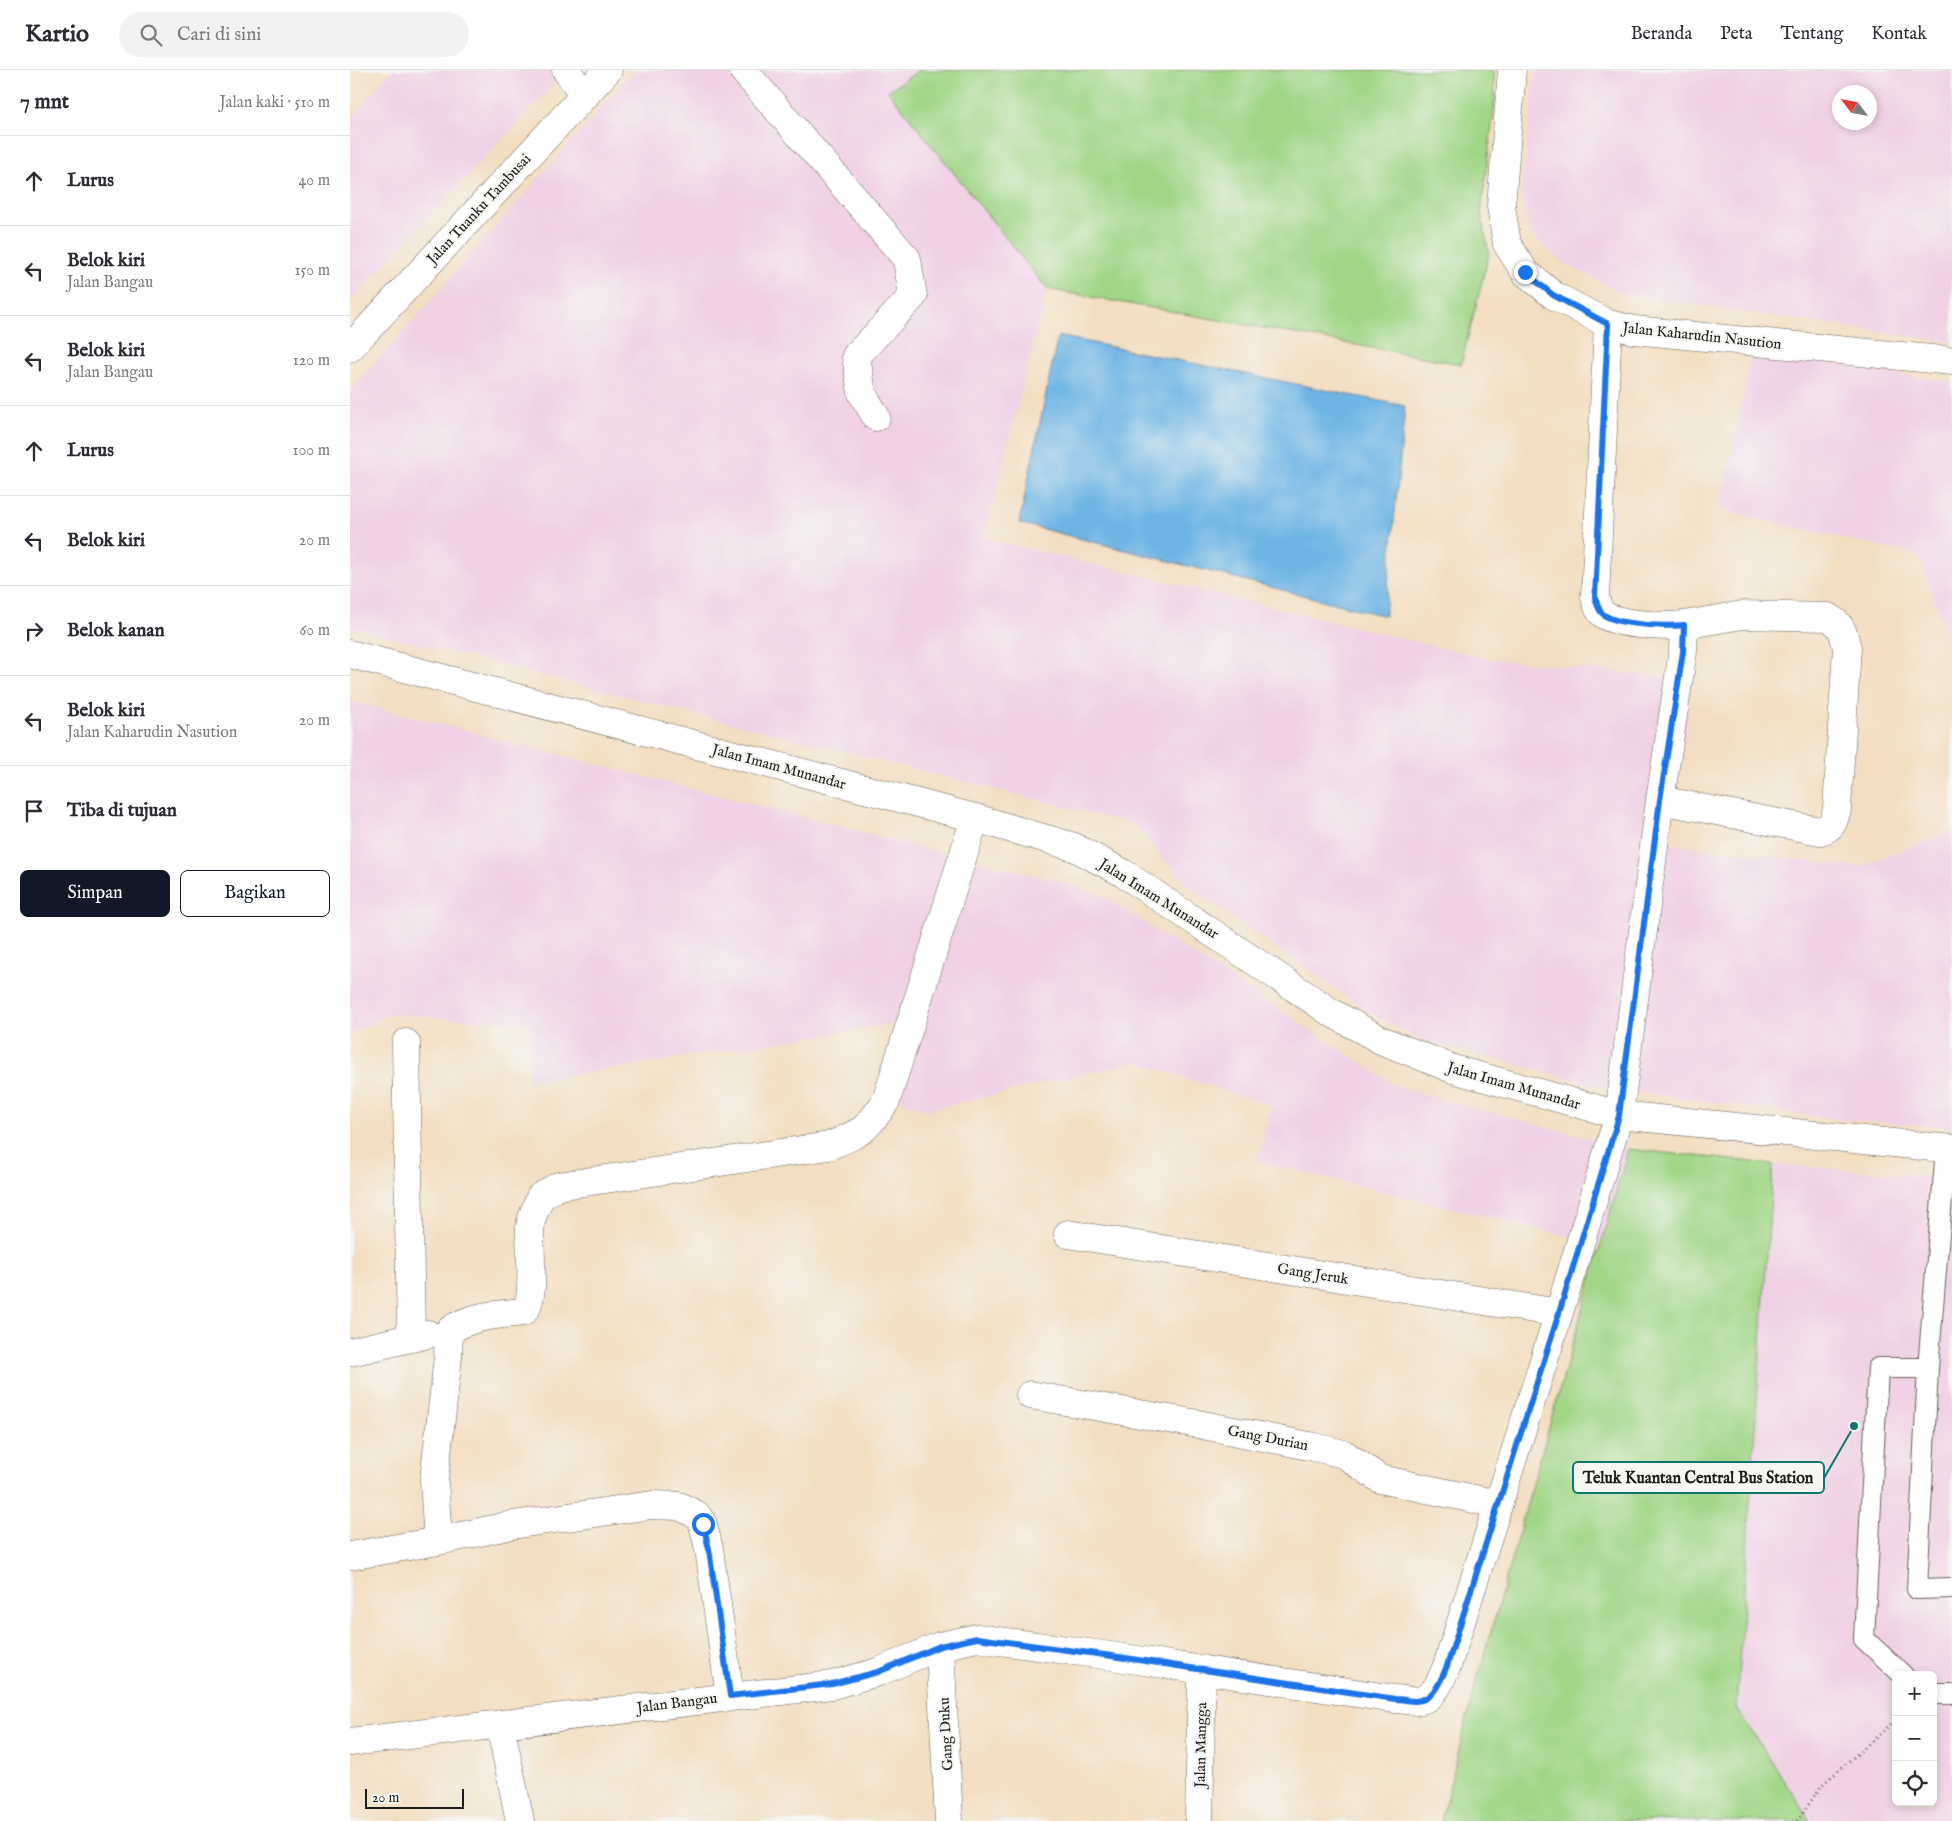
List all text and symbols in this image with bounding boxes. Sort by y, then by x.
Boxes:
search box [119,12,469,57]
text: Kartio [25,19,89,50]
icon: search [137,21,165,49]
text: Cari di sini [177,23,261,47]
text: Beranda [1631,23,1692,46]
text: Peta [1720,23,1753,46]
text: Tentang [1781,23,1843,46]
text: Kontak [1871,23,1927,46]
north arrow [1832,85,1877,130]
text: 7 mnt [20,89,69,116]
text: Jalan kaki · 510 m [219,93,330,113]
street label: Jalan Tuanku Tambusai [421,150,535,270]
icon: ahead [20,167,48,195]
text: Lurus [67,169,114,193]
text: 40 m [298,171,330,191]
text: Belok kiri [67,249,145,273]
icon: left [20,257,48,285]
text: 150 m [295,261,330,281]
route end [1514,261,1537,284]
text: Jalan Bangau [67,273,153,293]
street label: Jalan Kaharudin Nasution [1620,318,1782,354]
text: Belok kiri [67,339,145,363]
icon: left [20,347,48,375]
text: 120 m [293,351,330,371]
text: Jalan Bangau [67,363,153,383]
icon: ahead [20,437,48,465]
text: Lurus [67,439,114,463]
text: 100 m [293,441,330,461]
icon: left [20,527,48,555]
text: Belok kiri [67,529,145,553]
text: 20 m [299,531,330,551]
icon: right [20,617,48,645]
text: Belok kanan [67,619,165,643]
text: 60 m [300,621,330,641]
text: Belok kiri [67,699,145,723]
icon: left [20,707,48,735]
text: 20 m [299,711,330,731]
text: Jalan Kaharudin Nasution [67,723,237,743]
street label: Jalan Imam Munandar [708,739,848,794]
icon: arrive [20,797,48,825]
text: Tiba di tujuan [67,799,177,823]
street label: Jalan Imam Munandar [1094,853,1223,944]
button: Simpan [20,870,170,917]
button: Bagikan [180,870,330,917]
street label: Jalan Imam Munandar [1443,1057,1583,1114]
street label: Gang Jeruk [1276,1259,1351,1289]
street label: Gang Durian [1226,1421,1310,1455]
callout: Teluk Kuantan Central Bus Station [1573,1462,1824,1493]
text: Teluk Kuantan Central Bus Station [1582,1469,1814,1489]
route start [692,1513,715,1536]
map controls [1892,1671,1937,1806]
button: + [1892,1671,1937,1716]
street label: Jalan Bangau [634,1689,719,1718]
street label: Gang Duku [935,1697,957,1771]
street label: Jalan Mangga [1191,1702,1211,1790]
button: − [1892,1716,1937,1761]
button: locate [1892,1761,1937,1806]
scale bar [365,1786,464,1809]
text: 20 m [372,1789,399,1807]

